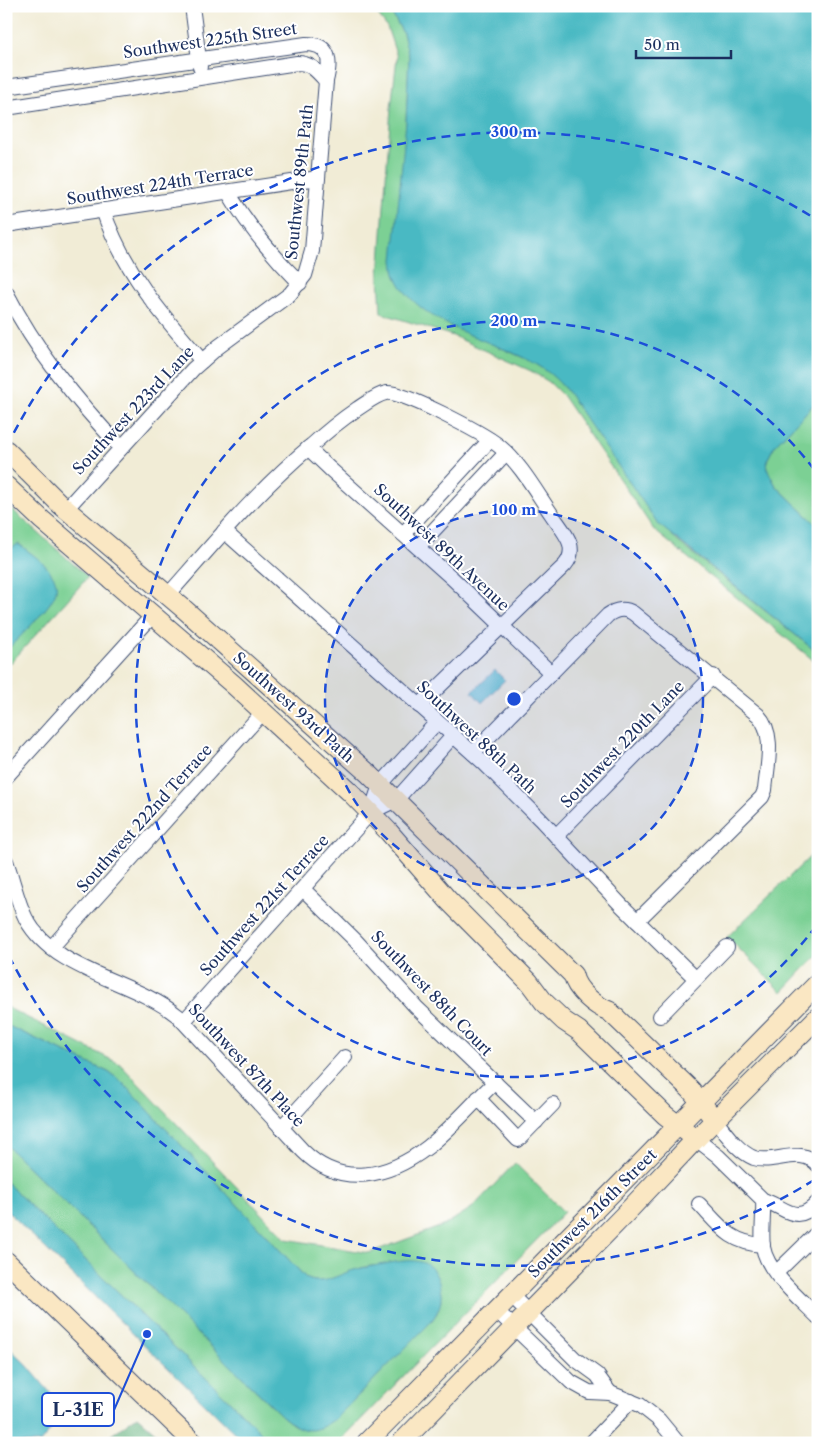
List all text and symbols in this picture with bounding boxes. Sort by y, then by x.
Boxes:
street label: Southwest 225th Street [122,18,299,62]
scale bar [636,28,732,60]
text: 50 m [644,35,680,54]
street label: Southwest 89th Path [281,103,317,261]
text: 300 m [491,122,537,141]
street label: Southwest 224th Terrace [65,159,255,209]
text: 200 m [491,311,537,330]
street label: Southwest 223rd Lane [68,341,198,479]
street label: Southwest 89th Avenue [370,479,514,615]
text: 100 m [492,500,536,519]
street label: Southwest 93rd Path [229,647,359,767]
street label: Southwest 88th Path [413,676,541,798]
street label: Southwest 220th Lane [556,676,688,812]
centre of rings [505,690,523,708]
street label: Southwest 222nd Terrace [72,740,216,896]
street label: Southwest 221st Terrace [195,830,333,980]
street label: Southwest 88th Court [367,926,497,1060]
street label: Southwest 87th Place [185,999,309,1131]
street label: Southwest 216th Street [524,1144,661,1281]
callout: L-31E [42,1393,114,1426]
text: L-31E [52,1399,104,1421]

